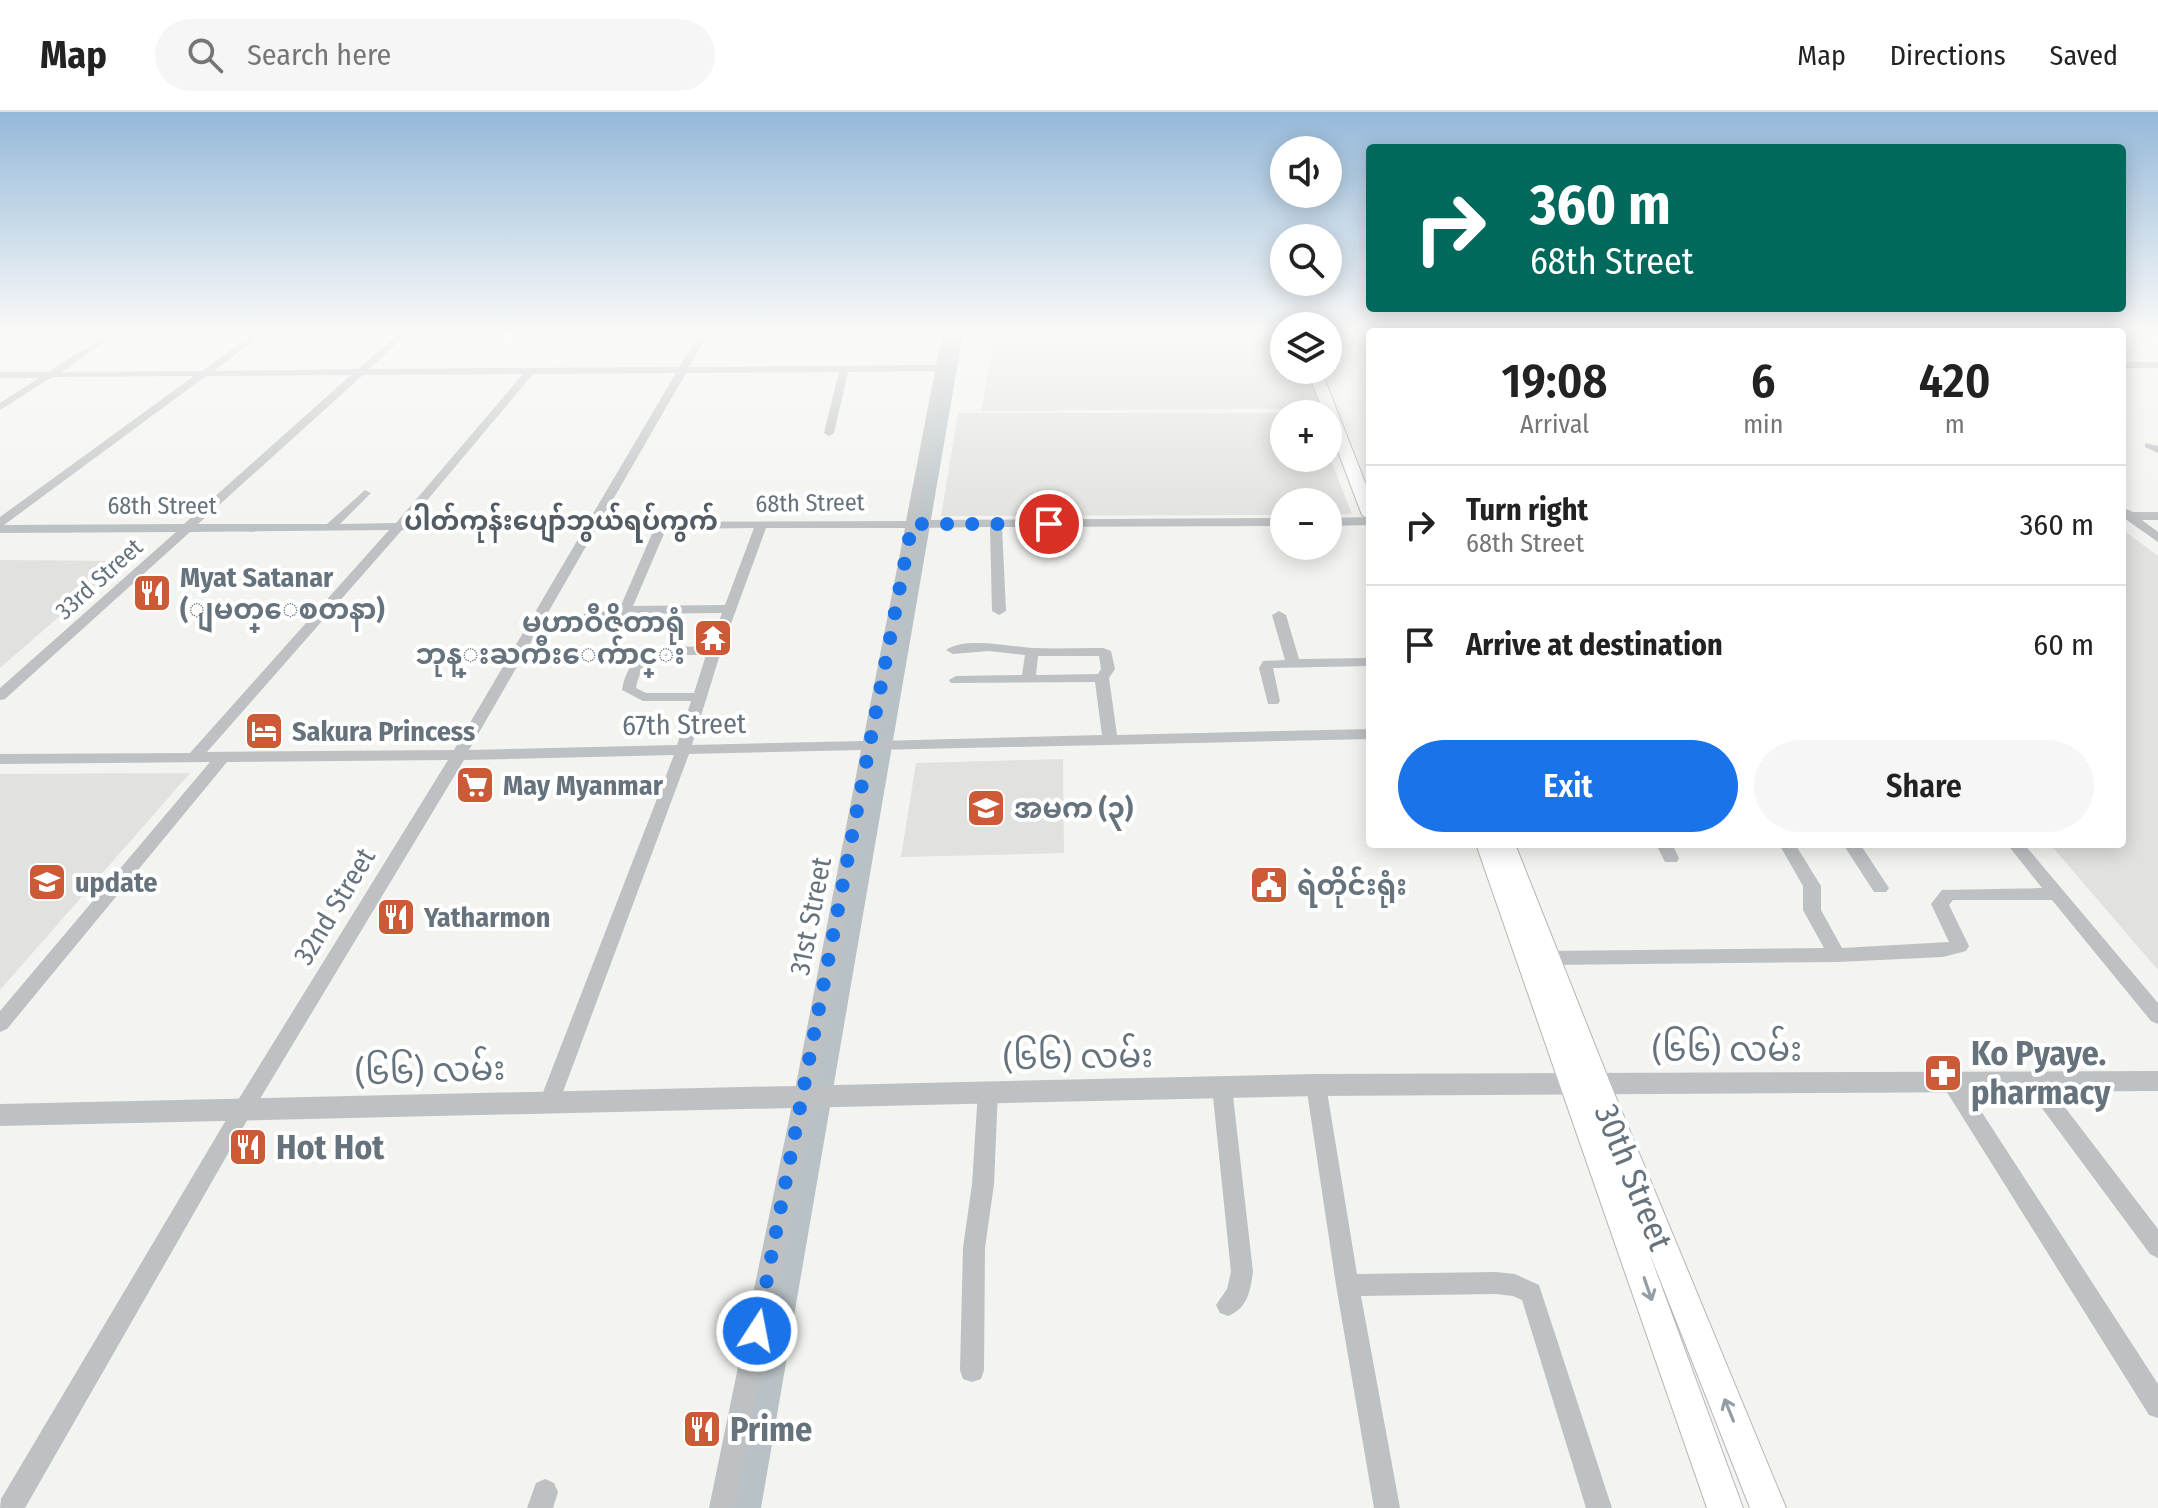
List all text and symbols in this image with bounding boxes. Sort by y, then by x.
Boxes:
search box [155,19,715,91]
text: Map [40,32,107,78]
icon: search [183,33,227,77]
text: Search here [247,37,391,73]
text: Map [1797,39,1846,72]
text: Directions [1890,39,2006,72]
text: Saved [2050,39,2118,72]
map controls [1270,136,1342,560]
button: sound [1270,136,1342,208]
text: 360 m [1530,172,1671,239]
icon: right [1398,176,1502,280]
button: search [1270,224,1342,296]
text: 68th Street [1530,240,1694,284]
button: layers [1270,312,1342,384]
text: 19:08 [1501,352,1608,410]
text: 6 [1751,352,1776,410]
text: 420 [1919,352,1991,410]
button: + [1270,400,1342,472]
text: Arrival [1520,409,1589,440]
text: min [1743,409,1783,440]
text: m [1945,409,1965,440]
street label: 68th Street [755,488,865,518]
button: − [1270,488,1342,560]
pin [1015,490,1083,558]
street label: 68th Street [107,492,217,520]
text: Turn right [1466,492,1588,528]
district label: ပါတ်ကုန်းပျော်ဘွယ်ရပ်ကွက် [404,502,718,543]
icon: arrive [1027,502,1071,546]
icon: right [1398,503,1442,547]
text: 360 m [2020,507,2094,543]
text: 68th Street [1466,528,1584,559]
street label: 33rd Street [50,533,148,625]
place label: Myat Satanar (ျမတ္ေစတနာ) [180,561,385,633]
restaurant icon: Myat Satanar (ျမတ္ေစတနာ) [131,572,173,614]
place label: မဟာဝီဇိတာရုံ ဘုန္းႀကီးေက်ာင္း [415,603,685,678]
temple icon: မဟာဝီဇိတာရုံ ဘုန္းႀကီးေက်ာင္း [692,617,734,659]
icon: arrive [1398,623,1442,667]
text: Arrive at destination [1466,627,1723,663]
text: 60 m [2033,627,2094,663]
street label: 67th Street [622,707,747,742]
hotel icon: Sakura Princess [243,710,285,752]
place label: Sakura Princess [292,715,475,748]
button: Exit [1398,740,1738,832]
button: Share [1754,740,2094,832]
supermarket icon: May Myanmar [454,764,496,806]
place label: May Myanmar [503,769,664,802]
school or university icon: အမက (၃) [965,787,1007,829]
place label: အမက (၃) [1014,792,1134,831]
street label: 32nd Street [287,841,382,970]
street label: 31st Street [783,854,838,978]
school or university icon: update [26,861,68,903]
public building icon: ရဲတိုင်းရုံး [1248,864,1290,906]
place label: update [75,866,157,899]
place label: ရဲတိုင်းရုံး [1297,866,1407,908]
restaurant icon: Yatharmon [375,896,417,938]
place label: Yatharmon [423,901,550,934]
street label: (၆၆) လမ်း [1652,1025,1802,1070]
street label: (၆၆) လမ်း [1003,1031,1153,1078]
place label: Ko Pyaye. pharmacy [1971,1033,2111,1113]
street label: (၆၆) လမ်း [354,1043,506,1094]
pharmacy icon: Ko Pyaye. pharmacy [1922,1052,1964,1094]
street label: 30th Street [1586,1098,1682,1257]
restaurant icon: Hot Hot [227,1126,269,1168]
place label: Hot Hot [276,1127,385,1168]
one-way arrow [1642,1277,1656,1301]
position arrow [715,1289,799,1373]
one-way arrow [1720,1398,1735,1423]
restaurant icon: Prime [681,1408,723,1450]
place label: Prime [730,1409,812,1450]

